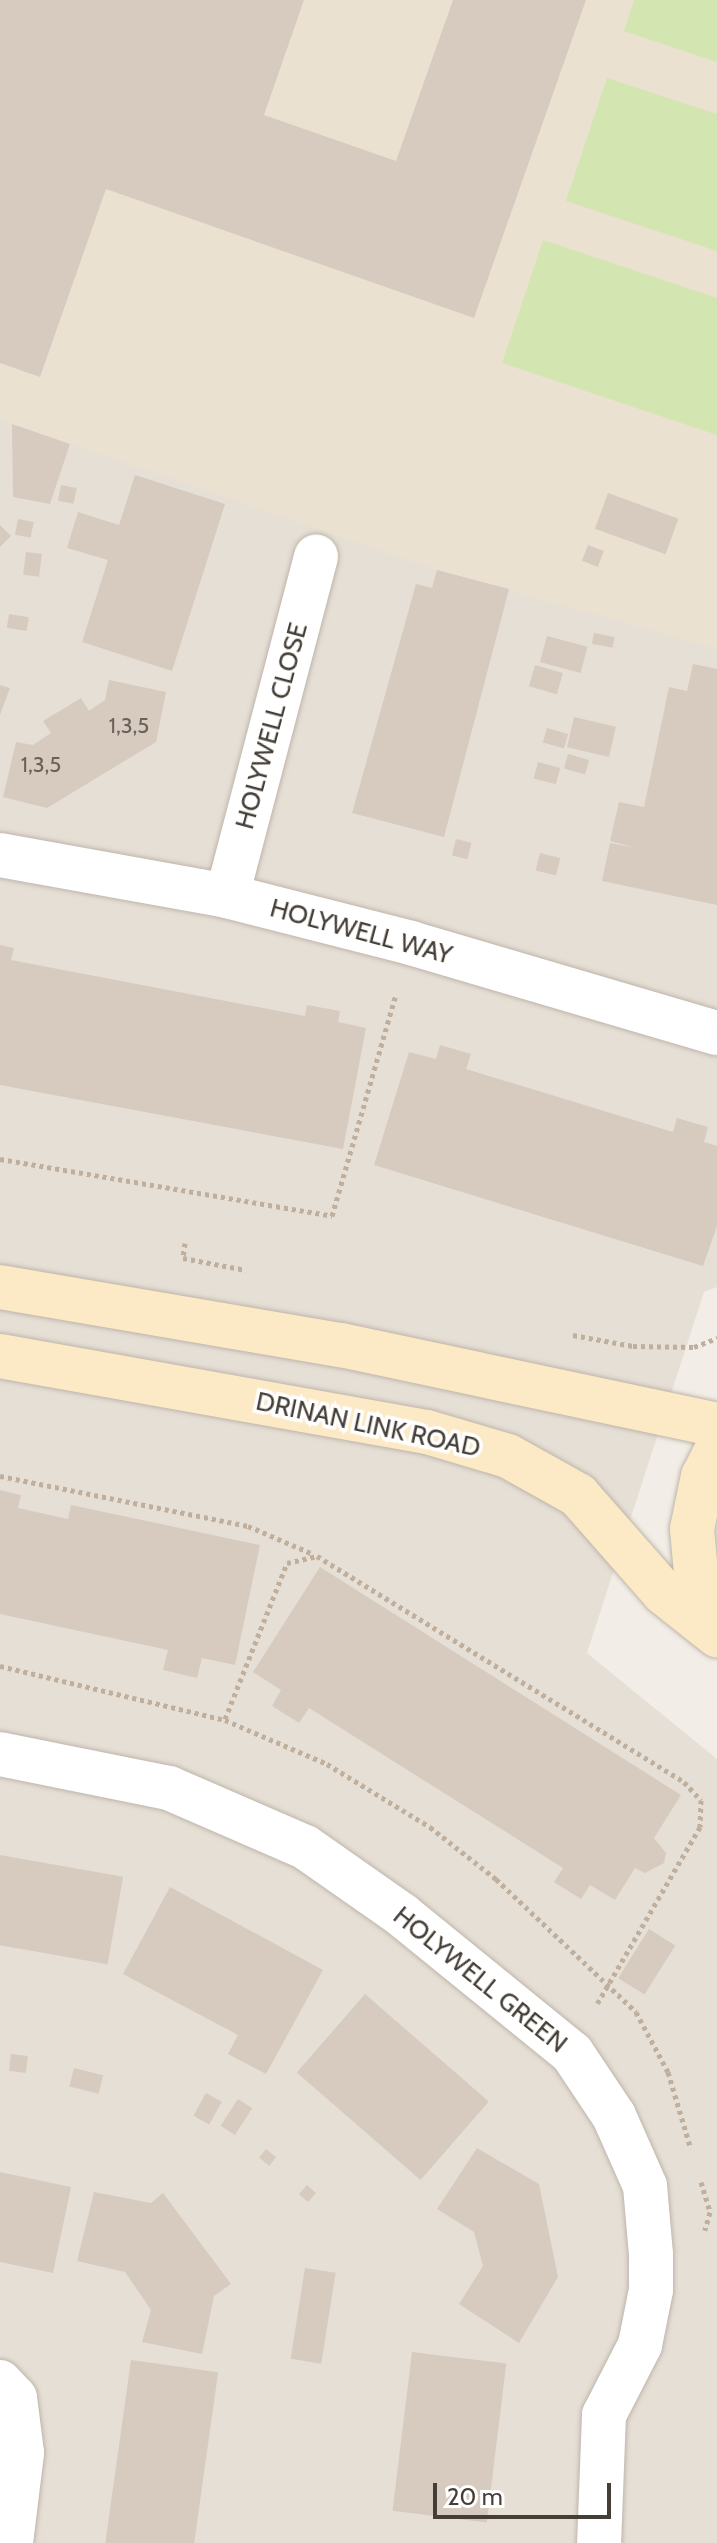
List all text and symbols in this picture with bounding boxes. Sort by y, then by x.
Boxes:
street label: HOLYWELL CLOSE [229,619,315,833]
house number: 1,3,5 [109,713,149,739]
house number: 1,3,5 [21,752,61,778]
street label: HOLYWELL WAY [267,893,455,971]
street label: DRINAN LINK ROAD [253,1386,483,1464]
street label: HOLYWELL GREEN [387,1900,573,2060]
scale bar [437,2467,615,2517]
text: 20 m [447,2482,503,2511]

